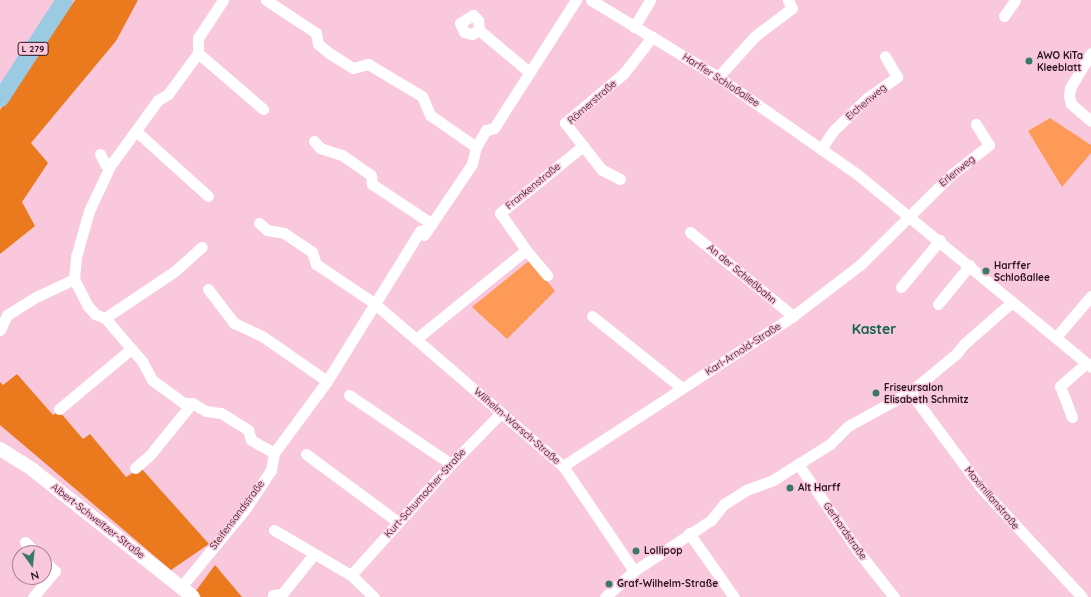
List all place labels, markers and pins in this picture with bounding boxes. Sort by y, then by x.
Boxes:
place label: AWO KiTa Kleeblatt [1037,49,1083,72]
marker: AWO KiTa Kleeblatt [1024,56,1034,66]
place label: Harffer Schloßallee [994,259,1050,282]
marker: Harffer Schloßallee [981,266,991,276]
place label: Friseursalon Elisabeth Schmitz [884,381,968,404]
marker: Friseursalon Elisabeth Schmitz [871,388,881,398]
place label: Alt Harff [798,482,840,494]
marker: Alt Harff [785,483,795,493]
place label: Lollipop [644,545,682,557]
marker: Lollipop [631,546,641,556]
place label: Graf-Wilhelm-Straße [617,578,718,590]
marker: Graf-Wilhelm-Straße [604,579,614,589]

